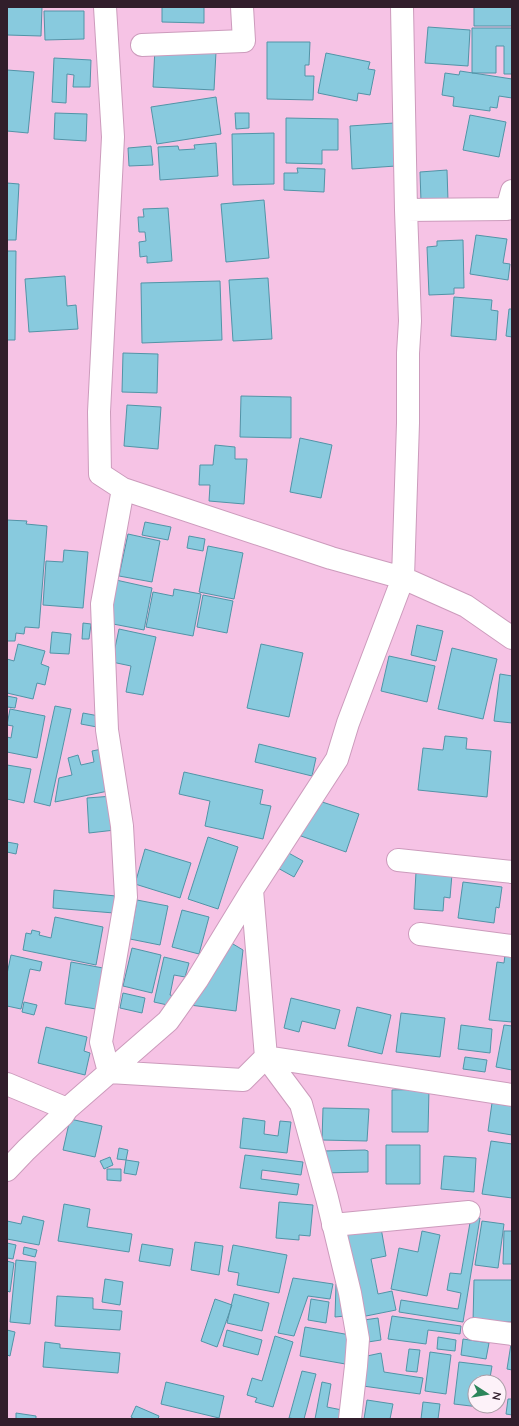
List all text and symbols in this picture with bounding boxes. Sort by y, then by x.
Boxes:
north arrow [467,1374,507,1414]
text: N [488,1390,504,1402]

